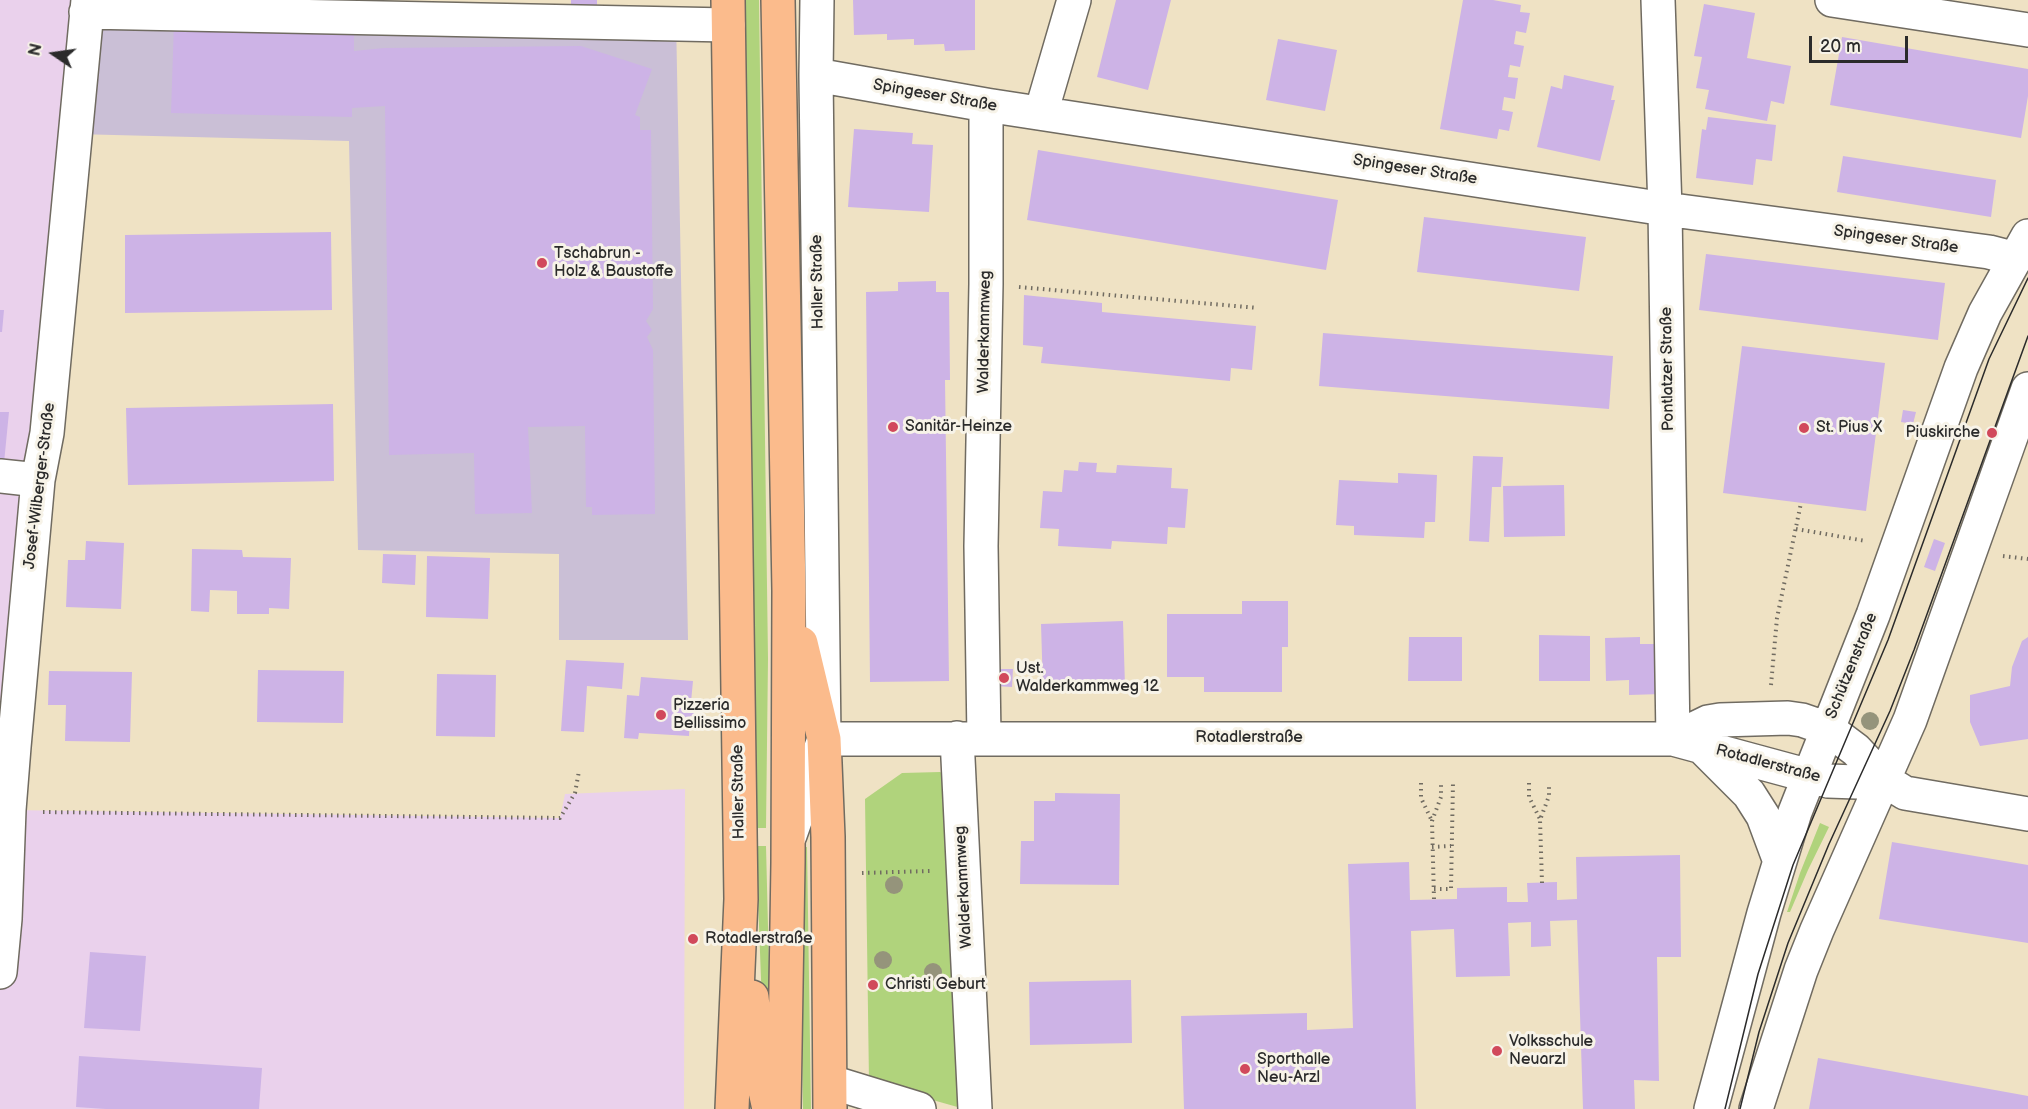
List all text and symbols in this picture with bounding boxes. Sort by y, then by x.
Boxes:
north arrow [24,24,84,84]
scale bar [1812,24,1911,62]
text: 20 m [1820,36,1861,57]
text: N [25,42,47,58]
street label: Spingeser Straße [872,76,998,116]
street label: Spingeser Straße [1352,151,1478,189]
street label: Spingeser Straße [1833,222,1959,258]
street label: Haller Straße [808,234,828,330]
place label: Tschabrun - Holz & Baustoffe [554,244,673,282]
marker: Tschabrun - Holz & Baustoffe [535,256,549,270]
street label: Walderkammweg [974,270,996,394]
street label: Pontlatzer Straße [1657,307,1679,431]
street label: Josef-Wilberger-Straße [20,402,60,570]
place label: Sanitär-Heinze [905,417,1012,437]
place label: St. Pius X [1816,418,1882,438]
marker: Sanitär-Heinze [886,420,900,434]
marker: St. Pius X [1797,421,1811,435]
place label: Piuskirche [1905,423,1980,443]
marker: Piuskirche [1985,426,1999,440]
street label: Schützenstraße [1822,610,1882,722]
place label: Ust. Walderkammweg 12 [1016,659,1159,697]
marker: Ust. Walderkammweg 12 [997,671,1011,685]
place label: Pizzeria Bellissimo [673,696,746,734]
marker: Pizzeria Bellissimo [654,708,668,722]
street label: Rotadlerstraße [1195,728,1303,748]
street label: Rotadlerstraße [1714,741,1822,787]
street label: Haller Straße [729,744,749,840]
street label: Walderkammweg [951,825,977,949]
place label: Rotadlerstraße [705,929,812,949]
marker: Rotadlerstraße [686,932,700,946]
place label: Christi Geburt [885,975,986,995]
marker: Christi Geburt [866,978,880,992]
place label: Volksschule Neuarzl [1509,1032,1593,1070]
marker: Volksschule Neuarzl [1490,1044,1504,1058]
place label: Sporthalle Neu-Arzl [1257,1050,1330,1088]
marker: Sporthalle Neu-Arzl [1238,1062,1252,1076]

